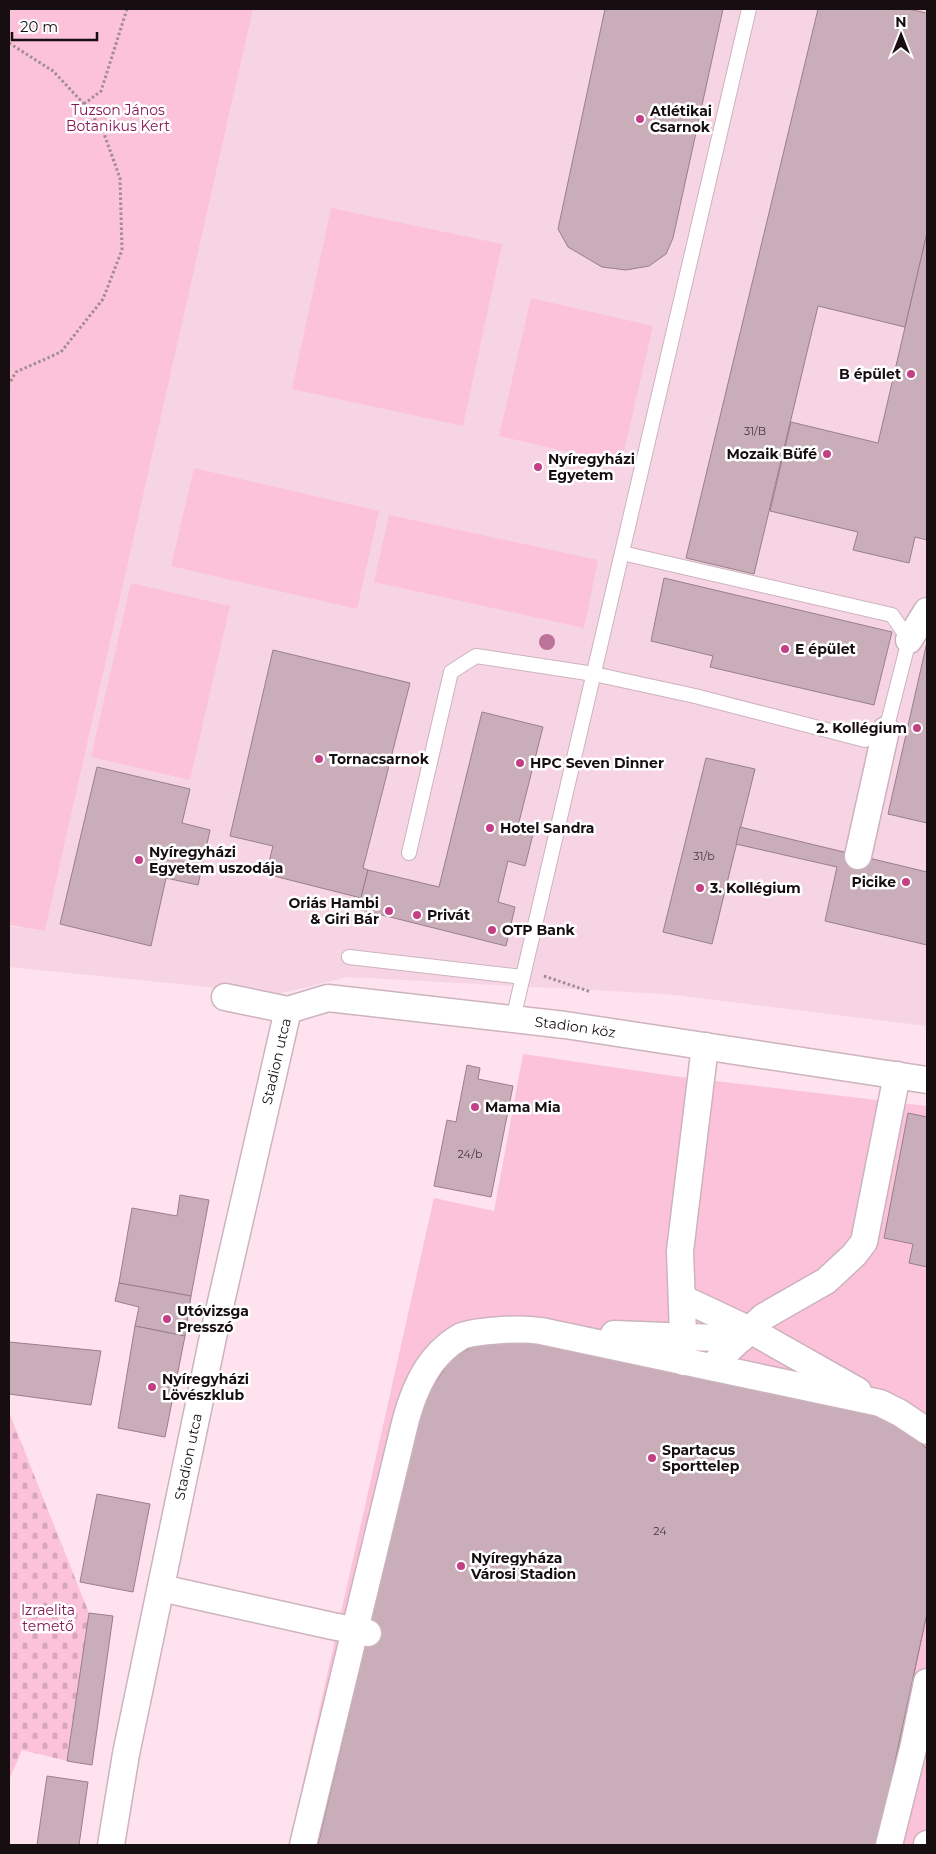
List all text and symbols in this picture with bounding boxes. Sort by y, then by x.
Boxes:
scale bar [12,10,98,42]
north arrow [876,10,926,60]
text: N [895,13,907,31]
text: 20 m [20,17,58,36]
park label: Tuzson János Botanikus Kert [66,101,170,135]
place label: Atlétikai Csarnok [649,102,712,136]
marker: Atlétikai Csarnok [634,113,646,125]
place label: B épület [839,365,901,383]
marker: B épület [905,368,917,380]
house number: 31/B [744,424,766,438]
place label: Mozaik Büfé [726,445,817,463]
marker: Mozaik Büfé [821,448,833,460]
place label: Nyíregyházi Egyetem [548,450,635,484]
marker: Nyíregyházi Egyetem [532,461,544,473]
place label: E épület [795,640,856,658]
marker: E épület [779,643,791,655]
place label: 2. Kollégium [816,719,907,737]
marker: 2. Kollégium [911,722,923,734]
place label: Tornacsarnok [329,750,430,768]
marker: Tornacsarnok [313,753,325,765]
place label: HPC Seven Dinner [530,754,664,772]
marker: HPC Seven Dinner [514,757,526,769]
place label: Hotel Sandra [500,819,594,837]
marker: Hotel Sandra [484,822,496,834]
place label: Nyíregyházi Egyetem uszodája [149,843,283,877]
house number: 31/b [693,849,715,863]
marker: Nyíregyházi Egyetem uszodája [133,854,145,866]
place label: Picike [851,873,896,891]
marker: Picike [900,876,912,888]
place label: 3. Kollégium [709,879,801,897]
marker: 3. Kollégium [694,882,706,894]
place label: Oriás Hambi & Giri Bár [288,894,379,928]
marker: Oriás Hambi & Giri Bár [383,905,395,917]
place label: Privát [427,906,470,924]
marker: Privát [411,909,423,921]
place label: OTP Bank [502,921,576,939]
marker: OTP Bank [486,924,498,936]
street label: Stadion köz [534,1013,617,1042]
street label: Stadion utca [258,1016,295,1107]
place label: Mama Mia [485,1098,561,1116]
marker: Mama Mia [469,1101,481,1113]
house number: 24/b [458,1147,482,1161]
place label: Utóvizsga Presszó [177,1302,249,1336]
marker: Utóvizsga Presszó [161,1313,173,1325]
place label: Nyíregyházi Lövészklub [162,1370,249,1404]
marker: Nyíregyházi Lövészklub [146,1381,158,1393]
street label: Stadion utca [170,1411,206,1502]
place label: Spartacus Sporttelep [662,1441,740,1475]
marker: Spartacus Sporttelep [646,1452,658,1464]
house number: 24 [653,1524,667,1538]
place label: Nyíregyháza Városi Stadion [470,1549,576,1583]
marker: Nyíregyháza Városi Stadion [455,1560,467,1572]
park label: Izraelita temető [21,1601,75,1635]

